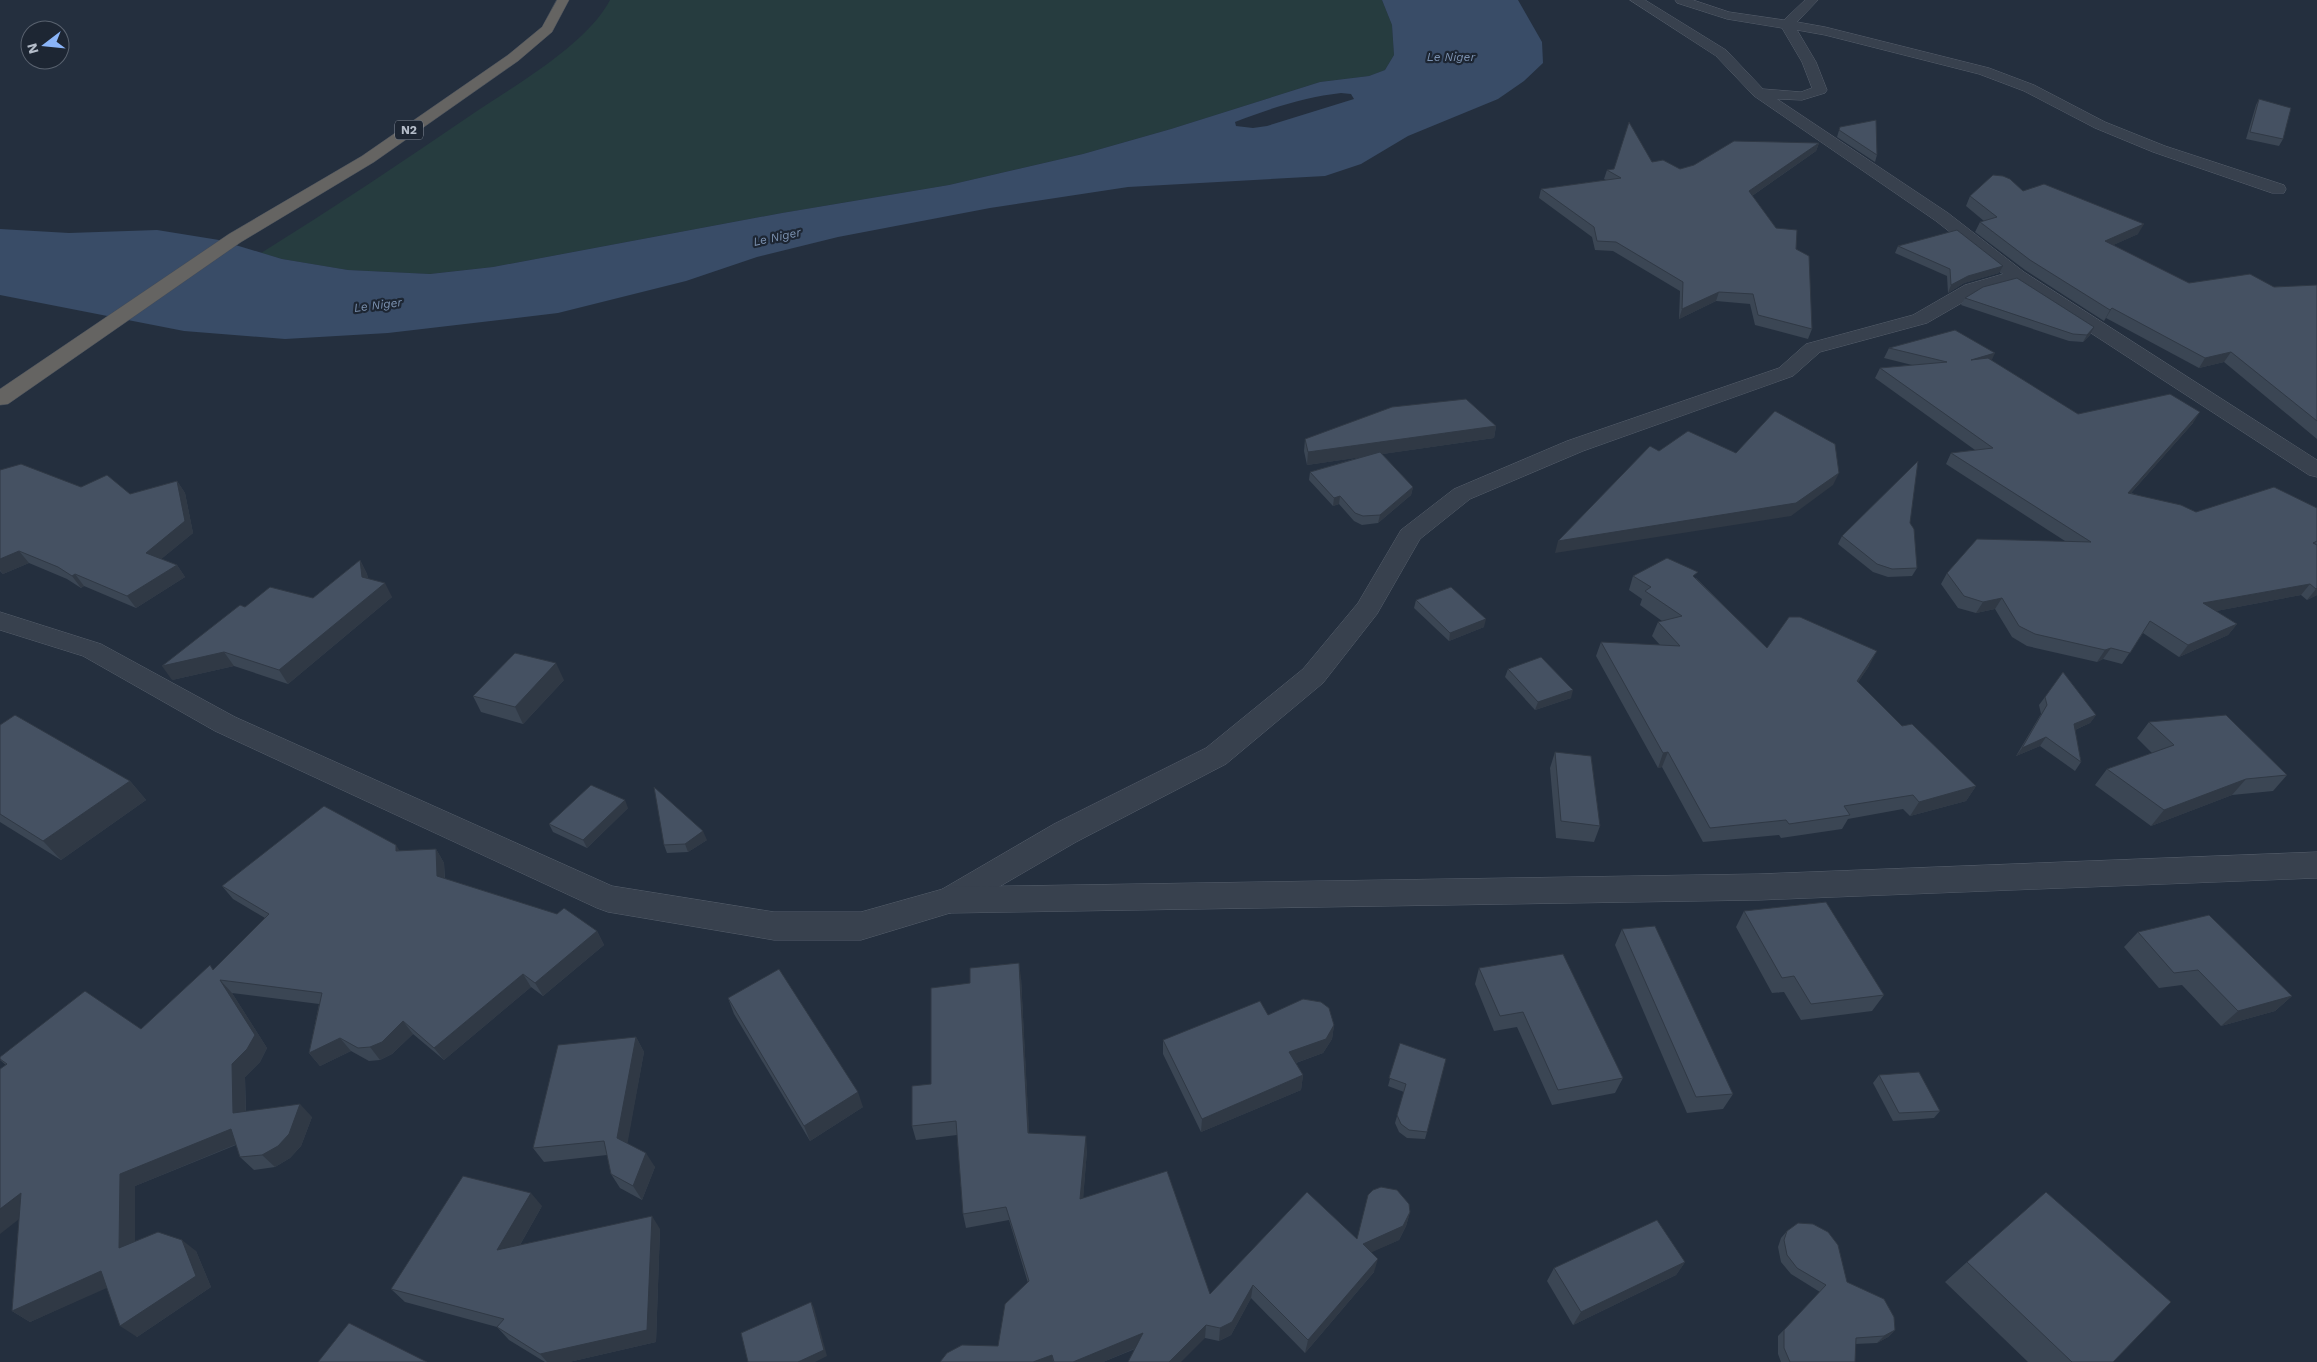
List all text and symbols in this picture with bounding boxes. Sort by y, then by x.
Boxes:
north arrow [20,20,70,70]
text: N [23,41,42,56]
water label: Le Niger [1427,50,1476,64]
road number: N2 [395,120,423,140]
water label: Le Niger [752,225,803,249]
water label: Le Niger [353,295,404,315]

